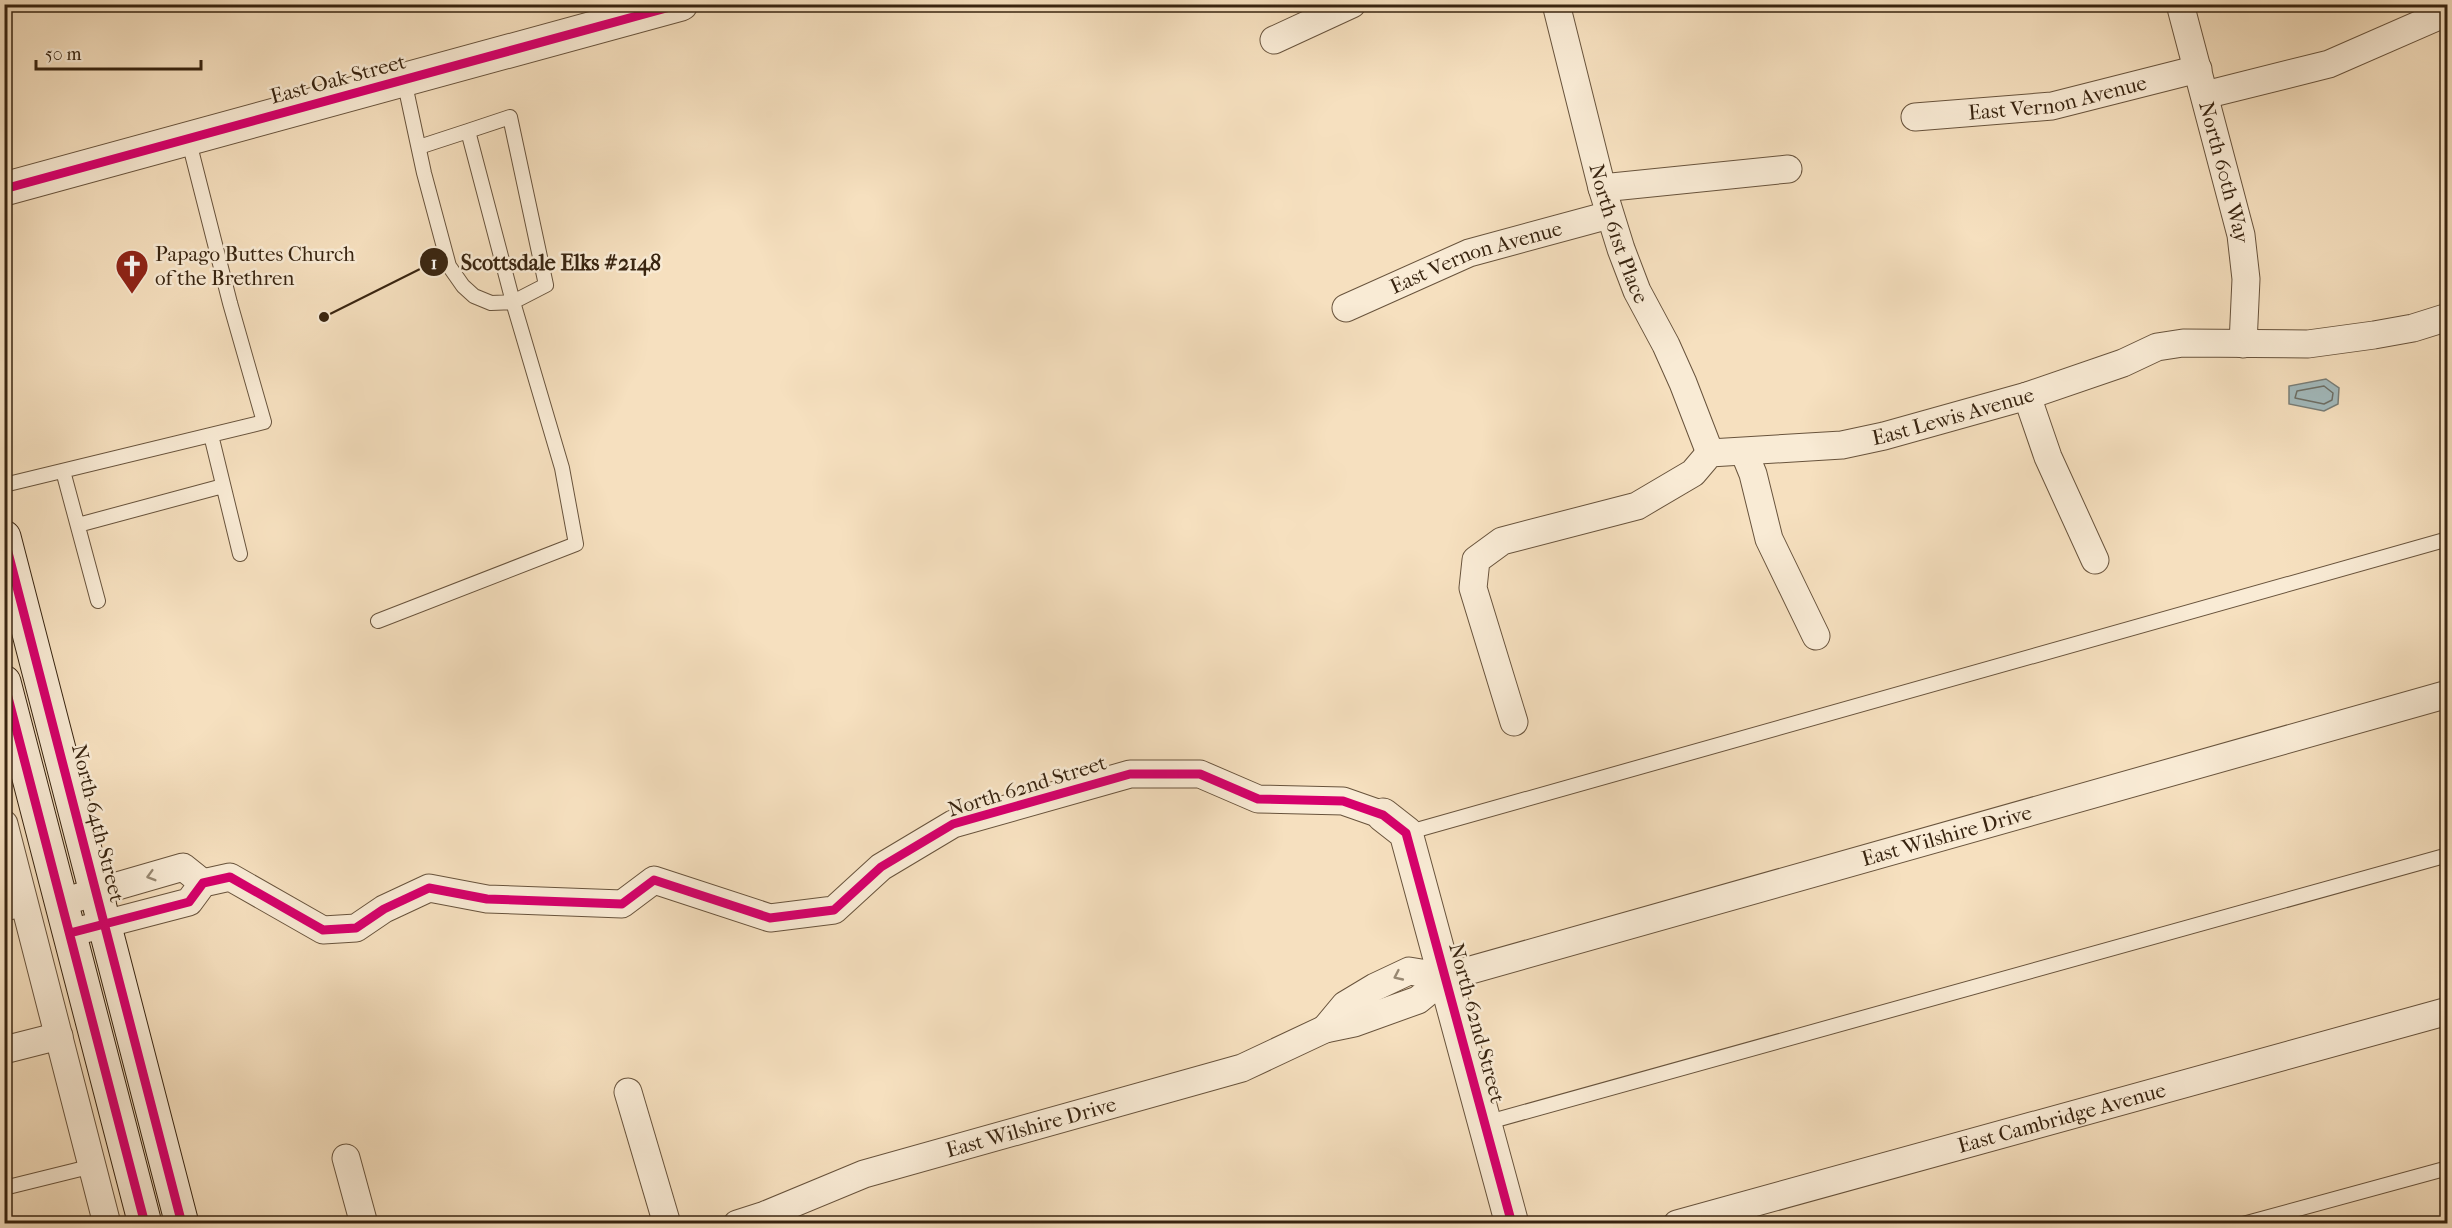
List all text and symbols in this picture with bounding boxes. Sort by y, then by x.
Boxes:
scale bar [36,33,201,71]
text: 50 m [45,44,82,65]
street label: East Oak Street [268,49,409,109]
street label: East Vernon Avenue [1967,70,2149,125]
street label: North 60th Way [2194,99,2254,245]
street label: North 61st Place [1584,161,1653,307]
street label: East Vernon Avenue [1386,216,1565,299]
place label: Papago Buttes Church of the Brethren [155,242,355,290]
callout: Scottsdale Elks #2148 [419,242,673,282]
church icon: Papago Buttes Church of the Brethren [114,248,150,295]
text: Scottsdale Elks #2148 [461,250,661,276]
text: 1 [431,253,437,274]
street label: East Lewis Avenue [1870,382,2037,450]
street label: North 64th Street [67,742,129,905]
street label: North 62nd Street [945,750,1110,822]
street label: East Wilshire Drive [1859,800,2034,871]
one-way arrow [146,869,157,881]
street label: North 62nd Street [1444,940,1510,1106]
one-way arrow [1393,969,1404,981]
street label: East Cambridge Avenue [1955,1078,2168,1158]
street label: East Wilshire Drive [943,1092,1119,1162]

